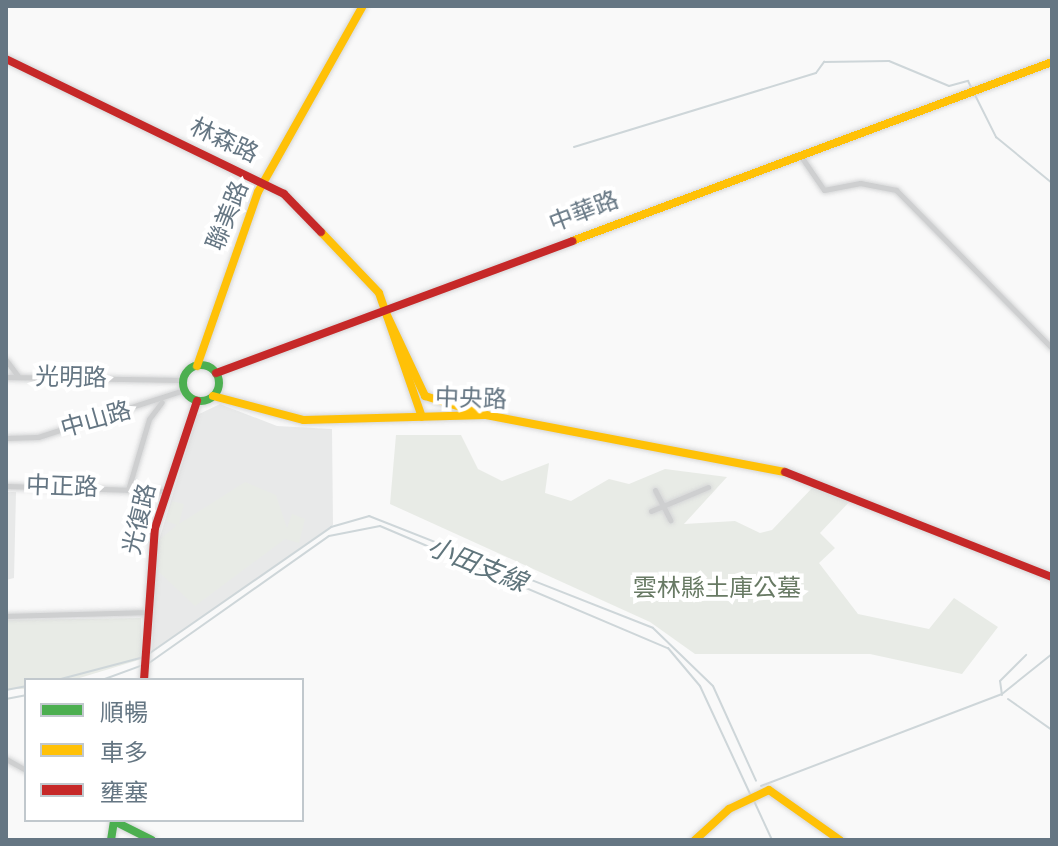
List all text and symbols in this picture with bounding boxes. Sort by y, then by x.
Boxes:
street label: 林森路 [185,113,263,169]
street label: 聯美路 [201,177,255,255]
street label: 中華路 [545,186,623,238]
street label: 光明路 [35,363,107,393]
street label: 中央路 [435,383,507,415]
street label: 中山路 [57,396,135,444]
street label: 中正路 [26,471,98,503]
street label: 光復路 [118,481,162,557]
water label: 小田支線 [423,531,531,599]
park label: 雲林縣土庫公墓 [633,575,801,603]
legend [24,678,304,822]
text: 順暢 [100,699,148,727]
text: 車多 [100,739,148,767]
text: 壅塞 [100,779,148,807]

